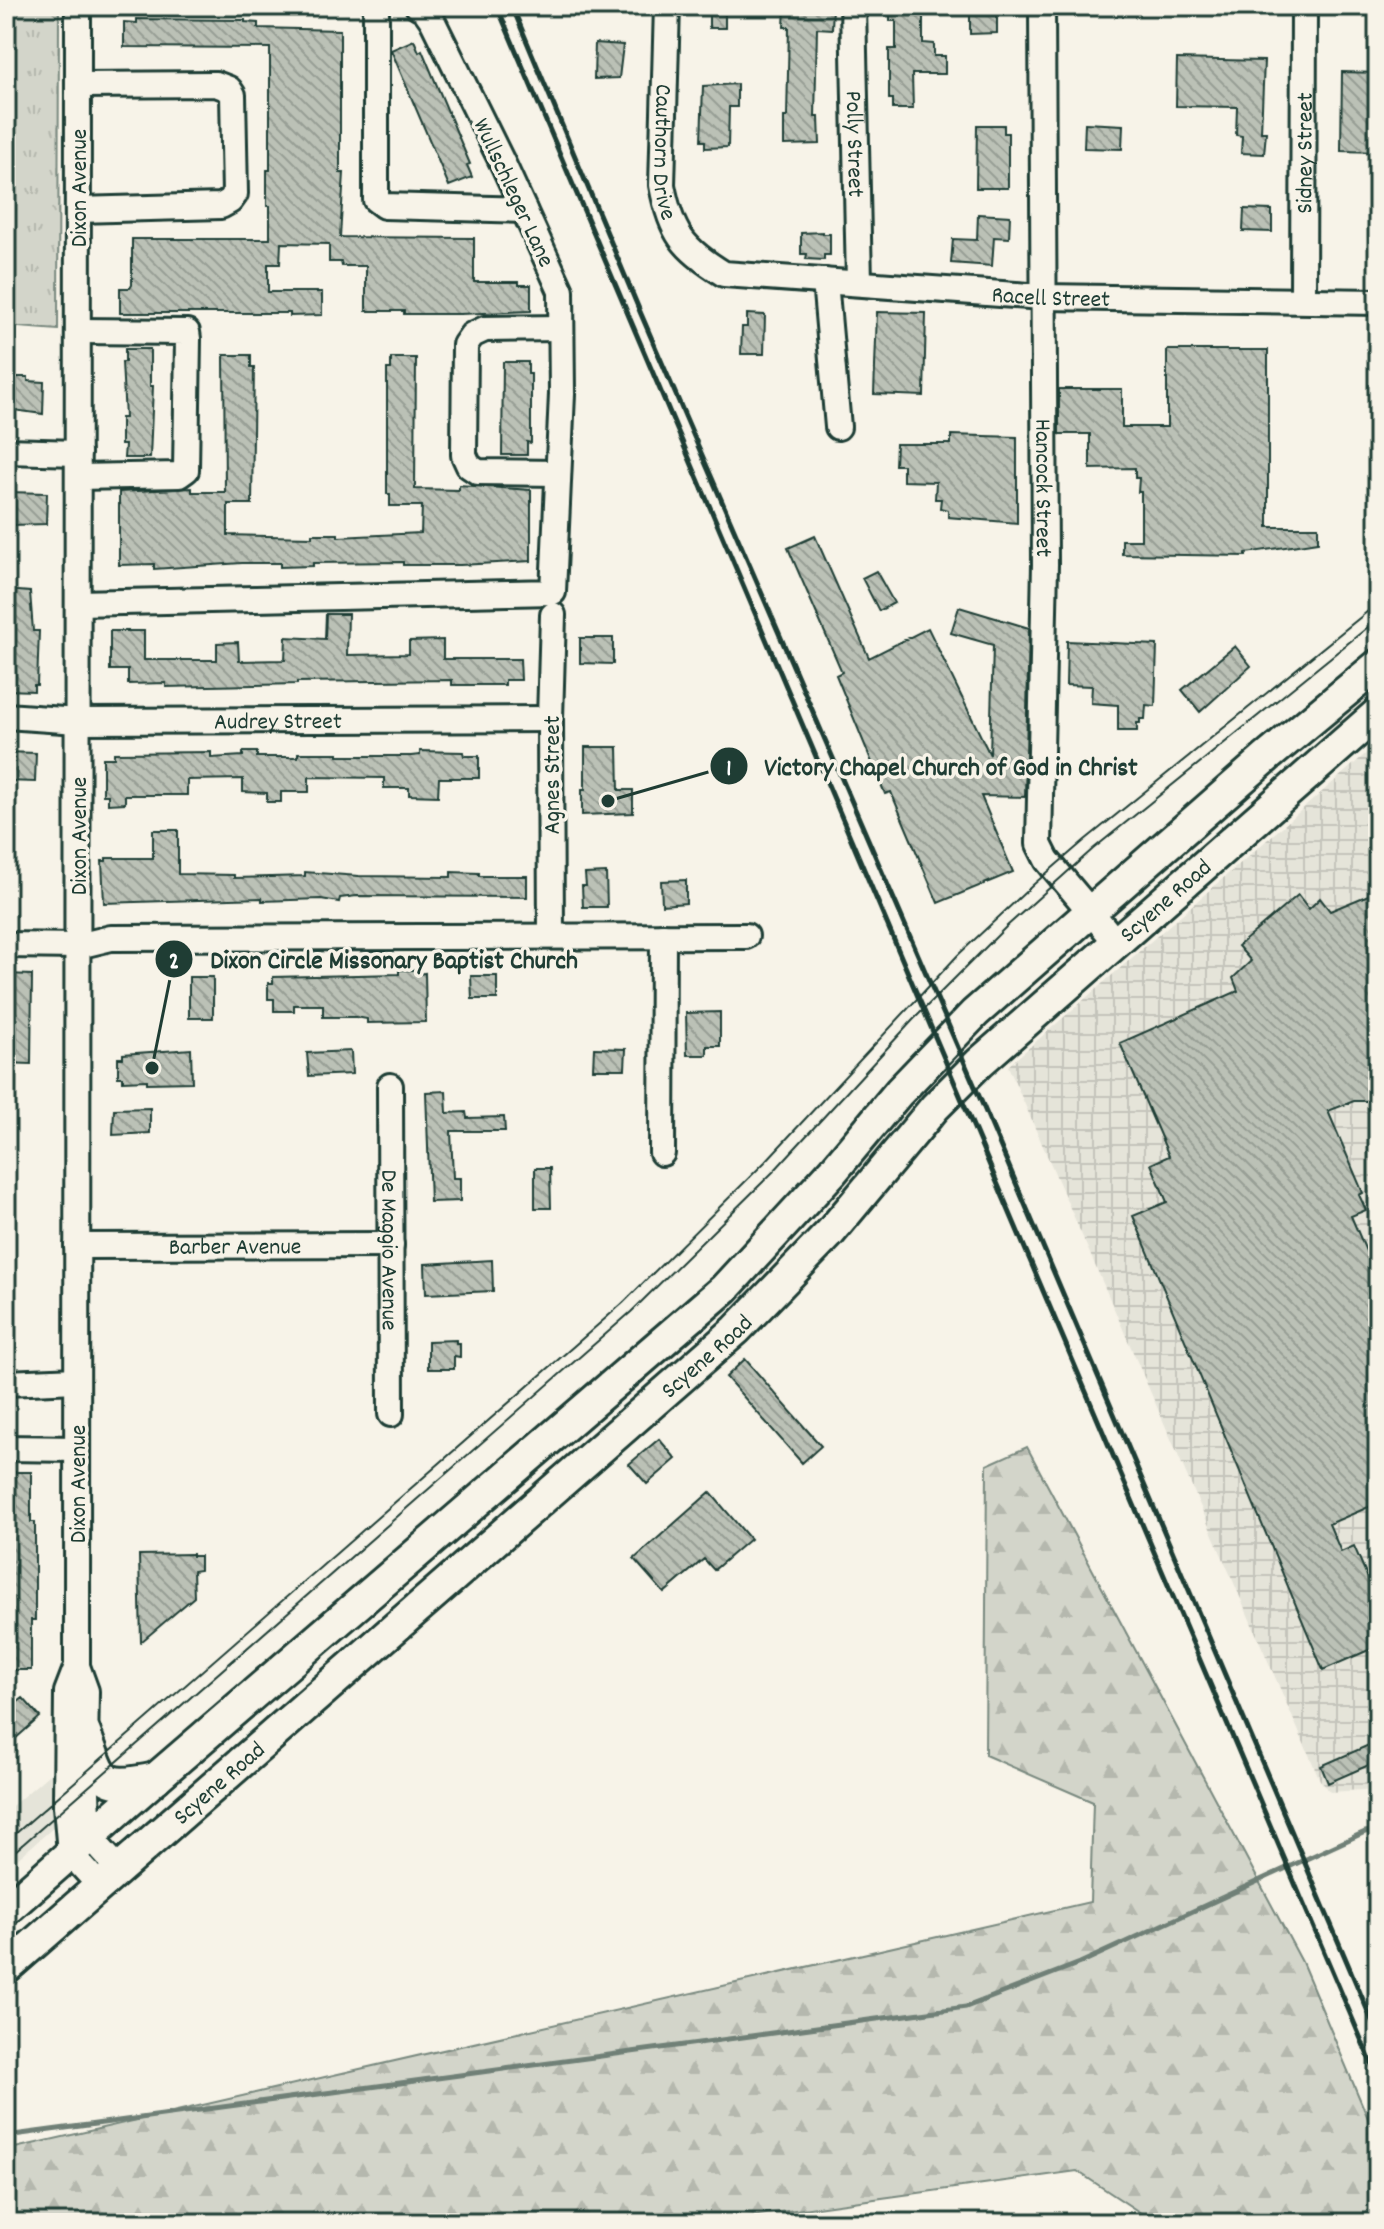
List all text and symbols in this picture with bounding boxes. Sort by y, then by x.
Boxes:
street label: Cauthorn Drive [642,84,684,225]
street label: Polly Street [835,90,871,198]
street label: Sidney Street [1289,92,1324,214]
street label: Wullschleger Lane [463,113,562,273]
street label: Dixon Avenue [64,129,98,247]
street label: Racell Street [990,279,1110,318]
street label: Hancock Street [1024,419,1059,557]
street label: Audrey Street [214,706,342,740]
street label: Agnes Street [537,715,571,835]
callout: Victory Chapel Church of God in Christ [709,741,1154,791]
text: Victory Chapel Church of God in Christ [764,751,1138,788]
text: 1 [726,753,732,787]
street label: Dixon Avenue [64,777,98,895]
street label: Scyene Road [1113,852,1220,952]
callout: Dixon Circle Missonary Baptist Church [154,934,593,984]
text: Dixon Circle Missonary Baptist Church [210,944,578,981]
text: 2 [169,946,179,980]
street label: De Maggio Avenue [370,1169,405,1331]
street label: Barber Avenue [169,1231,301,1266]
street label: Scyene Road [655,1308,762,1408]
street label: Dixon Avenue [63,1425,97,1543]
street label: Scyene Road [167,1735,274,1835]

